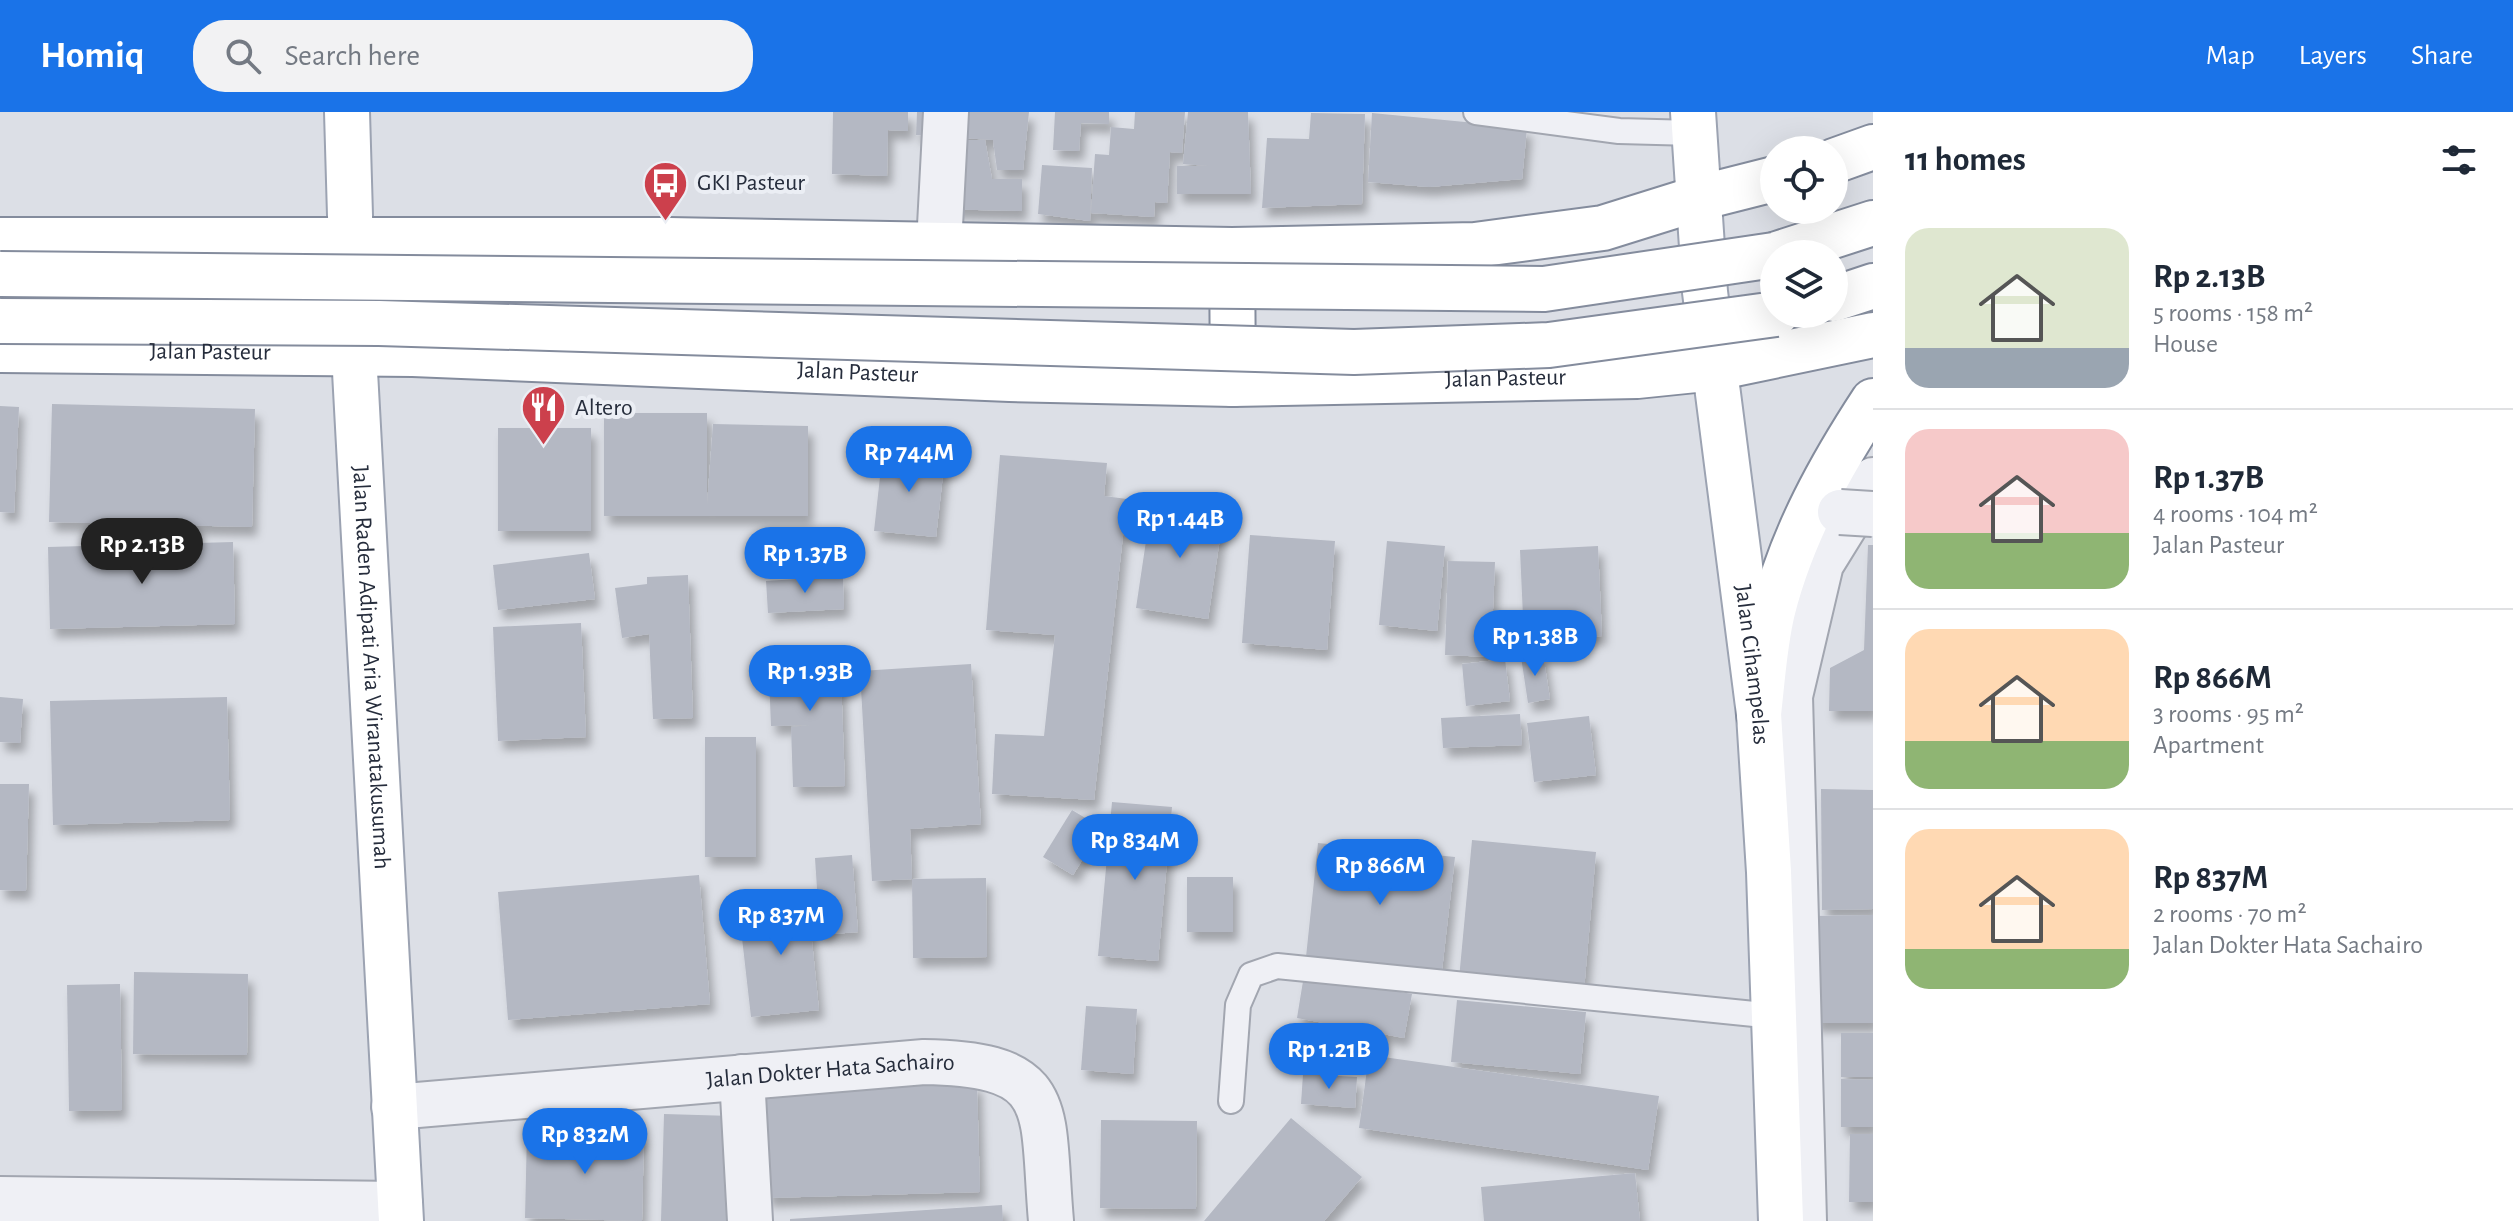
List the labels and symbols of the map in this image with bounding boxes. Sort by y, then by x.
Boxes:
bus stop icon: GKI Pasteur [642,159,690,222]
place label: GKI Pasteur [697,171,805,195]
street label: Jalan Pasteur [149,339,271,365]
street label: Jalan Pasteur [797,358,919,387]
street label: Jalan Pasteur [1445,365,1566,392]
restaurant icon: Altero [520,384,568,447]
place label: Altero [575,396,633,420]
pin: Rp 744M [835,426,983,494]
street label: Jalan Raden Adipati Aria Wiranatakusumah [348,465,394,870]
pin: Rp 1.44B [1097,492,1263,560]
pin: Rp 2.13B [59,518,225,586]
pin: Rp 1.37B [722,527,888,595]
street label: Jalan Cihampelas [1731,583,1773,745]
pin: Rp 1.38B [1452,610,1618,678]
pin: Rp 1.93B [727,645,893,713]
pin: Rp 834M [1061,814,1209,882]
pin: Rp 866M [1306,839,1454,907]
pin: Rp 837M [707,889,855,957]
pin: Rp 1.21B [1246,1023,1412,1091]
street label: Jalan Dokter Hata Sachairo [705,1050,956,1092]
pin: Rp 832M [511,1108,659,1176]

